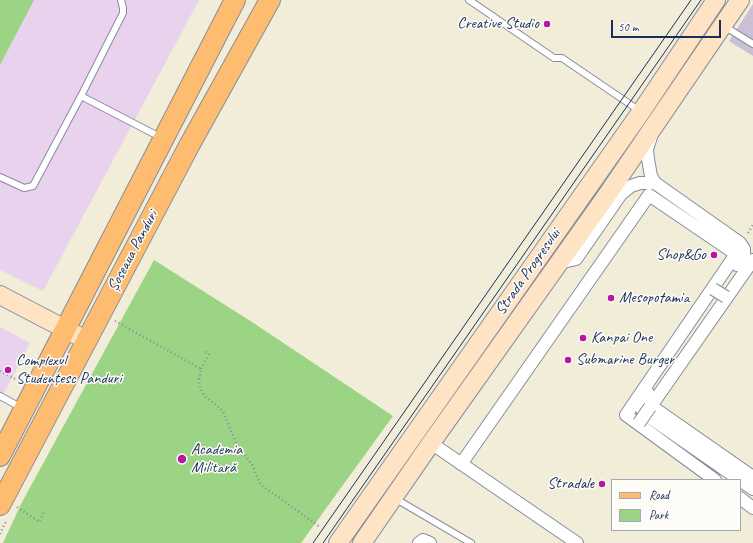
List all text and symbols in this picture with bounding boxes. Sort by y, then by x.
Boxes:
scale bar [613,12,723,38]
place label: Creative Studio [457,14,539,34]
marker: Creative Studio [542,19,552,29]
text: 50 m [618,19,638,35]
street label: Șoseaua Panduri [104,207,162,295]
street label: Strada Progresului [491,225,565,319]
place label: Shop&Go [656,245,706,265]
marker: Shop&Go [709,250,719,260]
place label: Mesopotamia [619,288,689,308]
marker: Mesopotamia [606,293,616,303]
place label: Kanpai One [591,328,652,348]
marker: Kanpai One [578,333,588,343]
place label: Submarine Burger [576,350,674,370]
place label: Complexul Studențesc Panduri [16,351,121,389]
marker: Submarine Burger [563,355,573,365]
marker: Complexul Studențesc Panduri [3,365,13,375]
place label: Academia Militară [191,440,242,478]
marker: Academia Militară [176,453,188,465]
place label: Stradale [547,474,594,494]
marker: Stradale [597,479,607,489]
legend [611,479,741,531]
text: Road [649,487,669,503]
text: Park [649,507,668,523]

